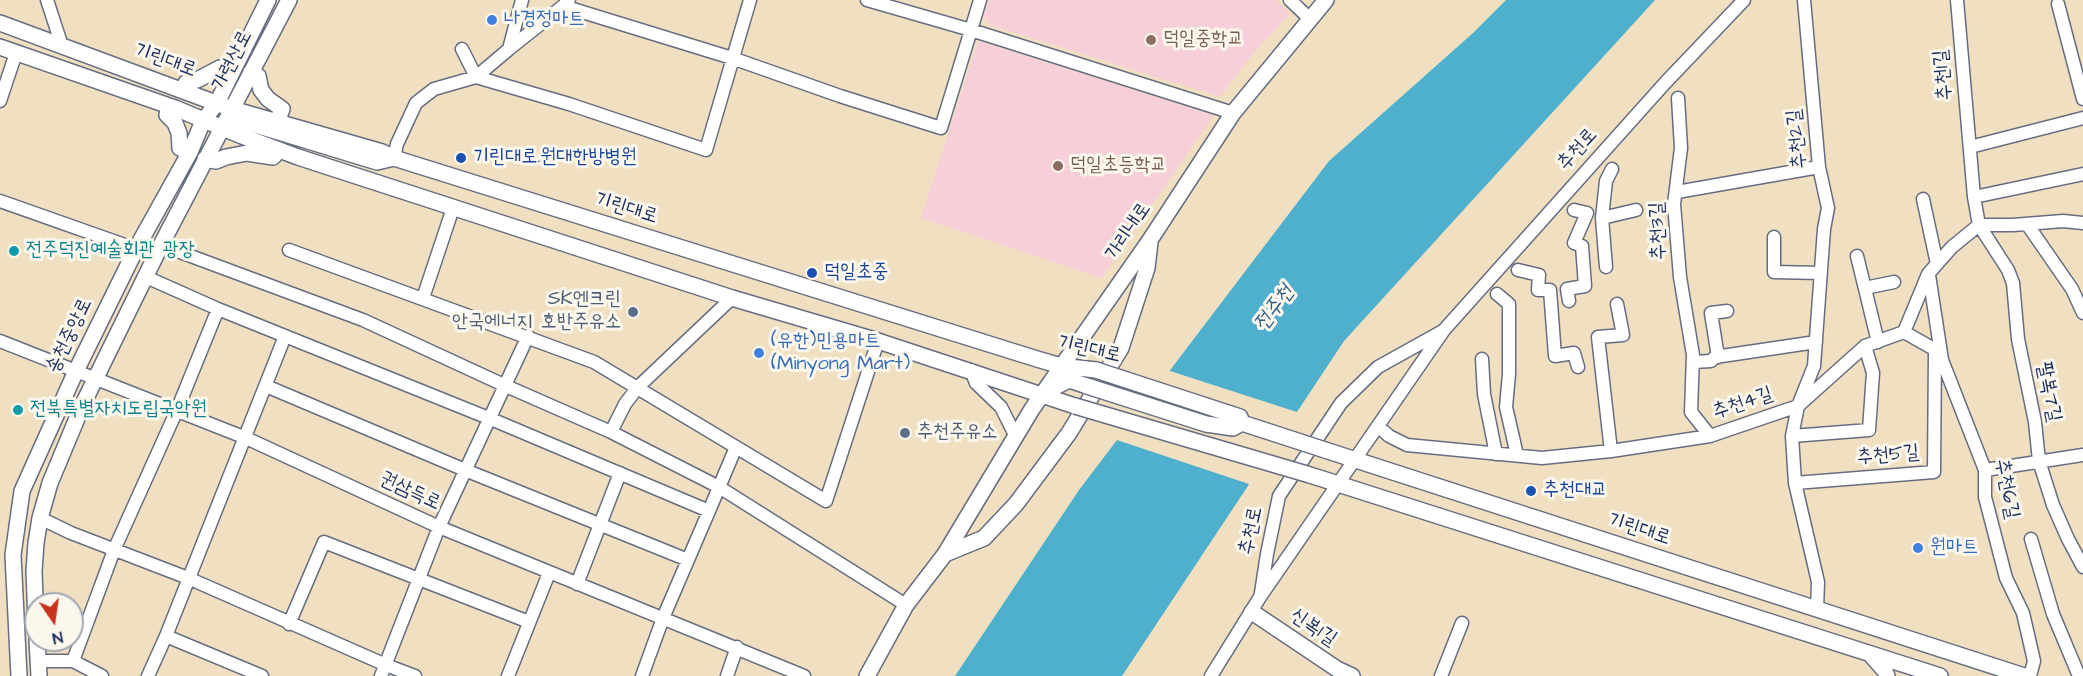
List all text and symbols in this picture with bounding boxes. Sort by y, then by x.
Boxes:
place label: 나경정마트 [504,8,584,32]
marker: 나경정마트 [485,13,499,27]
street label: 가련산로 [208,27,258,95]
place label: 덕일중학교 [1163,28,1243,52]
marker: 덕일중학교 [1144,33,1158,47]
street label: 기린대로 [131,39,199,83]
street label: 추천1길 [1930,49,1958,101]
street label: 추천2길 [1783,108,1813,170]
street label: 추천로 [1553,124,1603,176]
place label: 기린대로.원대한방병원 [473,146,637,170]
marker: 기린대로.원대한방병원 [454,151,468,165]
place label: 덕일초등학교 [1070,154,1167,178]
marker: 덕일초등학교 [1051,159,1065,173]
street label: 기린대로 [592,188,660,230]
street label: 가리내로 [1101,199,1157,265]
street label: 추천3길 [1646,201,1672,261]
place label: 전주덕진예술회관 광장 [26,239,195,263]
marker: 전주덕진예술회관 광장 [7,244,21,258]
place label: 덕일초중 [824,261,888,285]
marker: 덕일초중 [805,266,819,280]
water label: 전주천 [1250,281,1300,337]
place label: SK엔크린 안국에너지 호반주유소 [452,288,621,335]
street label: 송천중앙로 [42,295,98,377]
marker: SK엔크린 안국에너지 호반주유소 [626,305,640,319]
place label: (유한)민용마트 (Minyong Mart) [771,330,910,377]
street label: 기린대로 [1055,331,1123,369]
marker: (유한)민용마트 (Minyong Mart) [752,346,766,360]
street label: 팔복7길 [2030,360,2066,424]
street label: 추천4길 [1710,383,1776,425]
place label: 전북특별자치도립국악원 [30,398,207,422]
marker: 전북특별자치도립국악원 [11,403,25,417]
place label: 추천주유소 [917,421,997,445]
marker: 추천주유소 [898,426,912,440]
street label: 추천5길 [1856,441,1920,471]
street label: 추천6길 [1988,457,2024,521]
street label: 권삼득로 [376,468,444,516]
place label: 추천대교 [1543,479,1607,503]
marker: 추천대교 [1524,484,1538,498]
street label: 추천로 [1235,505,1269,557]
street label: 기린대로 [1605,509,1673,551]
place label: 원마트 [1930,536,1978,560]
marker: 원마트 [1911,541,1925,555]
north arrow [24,592,84,652]
street label: 신복1길 [1285,604,1341,652]
text: N [50,626,65,649]

